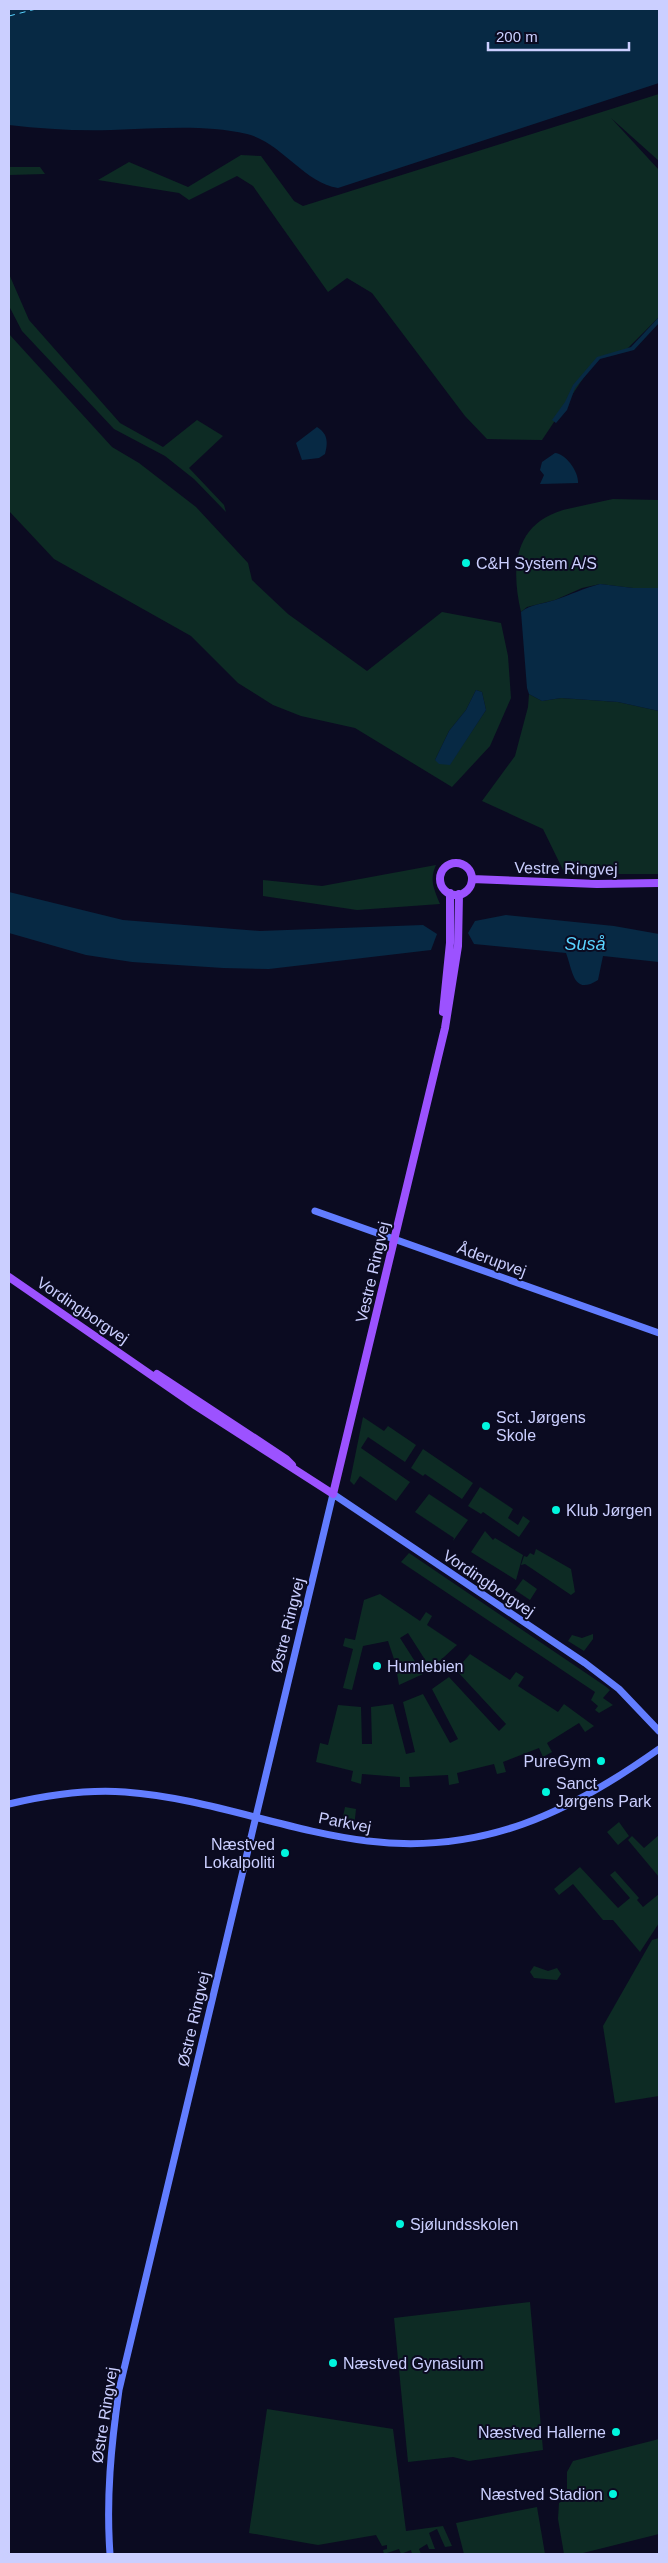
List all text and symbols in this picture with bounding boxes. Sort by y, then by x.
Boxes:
scale bar [488,20,629,52]
text: 200 m [496,28,538,45]
place label: C&H System A/S [476,555,597,572]
marker: C&H System A/S [460,557,472,569]
street label: Vestre Ringvej [514,859,618,878]
water label: Suså [564,934,606,954]
street label: Vestre Ringvej [353,1220,392,1324]
street label: Åderupvej [455,1238,529,1280]
street label: Vordingborgvej [34,1274,132,1347]
place label: Sct. Jørgens Skole [496,1409,586,1444]
marker: Sct. Jørgens Skole [480,1420,492,1432]
place label: Klub Jørgen [566,1502,652,1519]
marker: Klub Jørgen [550,1504,562,1516]
street label: Vordingborgvej [440,1547,538,1620]
street label: Østre Ringvej [268,1576,307,1674]
place label: Humlebien [387,1658,463,1675]
marker: Humlebien [371,1660,383,1672]
place label: PureGym [523,1753,591,1770]
marker: PureGym [595,1755,607,1767]
place label: Sanct Jørgens Park [556,1775,652,1810]
marker: Sanct Jørgens Park [540,1786,552,1798]
street label: Parkvej [317,1809,373,1836]
place label: Næstved Lokalpoliti [204,1836,275,1871]
marker: Næstved Lokalpoliti [279,1847,291,1859]
street label: Østre Ringvej [174,1970,213,2068]
place label: Sjølundsskolen [410,2216,519,2233]
marker: Sjølundsskolen [394,2218,406,2230]
place label: Næstved Gynasium [343,2355,484,2372]
marker: Næstved Gynasium [327,2357,339,2369]
street label: Østre Ringvej [89,2366,120,2464]
place label: Næstved Hallerne [478,2424,606,2441]
marker: Næstved Hallerne [610,2426,622,2438]
place label: Næstved Stadion [480,2486,603,2503]
marker: Næstved Stadion [607,2488,619,2500]

